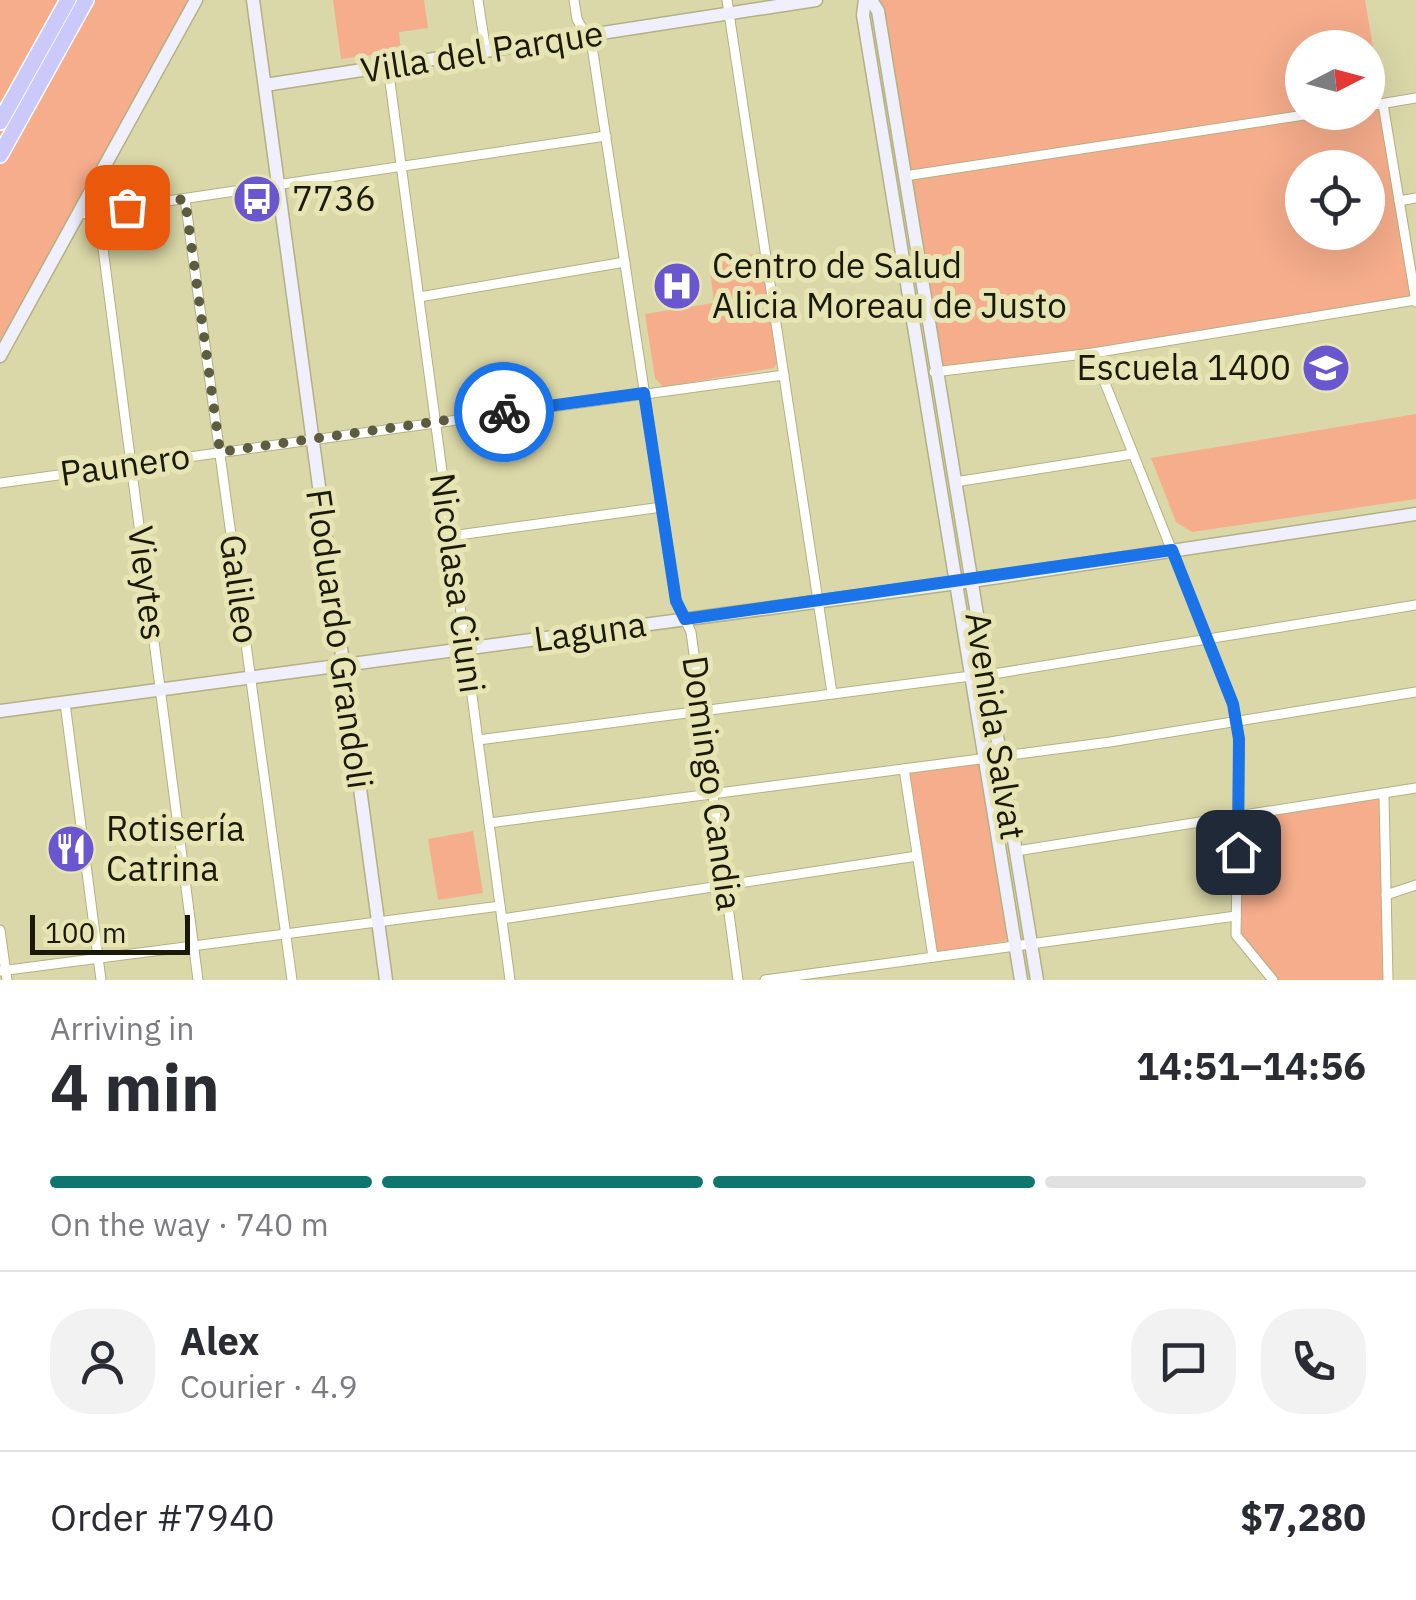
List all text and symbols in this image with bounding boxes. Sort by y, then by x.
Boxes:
street label: Villa del Parque [357,9,606,93]
north arrow [1285,30,1385,130]
map controls [1285,30,1385,250]
button: locate [1285,150,1385,250]
pin [85,165,170,250]
bus stop icon: 7736 [231,173,283,225]
place label: 7736 [292,175,376,221]
icon: bag [100,180,155,235]
place label: Centro de Salud Alicia Moreau de Justo [712,242,1067,328]
hospital icon: Centro de Salud Alicia Moreau de Justo [651,260,703,312]
school or university icon: Escuela 1400 [1300,342,1352,394]
place label: Escuela 1400 [1076,344,1291,390]
courier [454,362,554,462]
icon: bike [477,385,532,440]
street label: Paunero [57,432,193,496]
street label: Nicolasa Ciuni [420,470,496,696]
street label: Floduardo Grandoli [296,486,384,792]
street label: Vieytes [118,523,178,643]
street label: Galileo [210,531,270,646]
street label: Laguna [531,600,649,662]
street label: Avenida Salvat [955,609,1037,843]
street label: Domingo Candia [672,653,754,913]
place label: Rotisería Catrina [106,805,245,891]
pin [1196,810,1281,895]
restaurant icon: Rotisería Catrina [45,823,97,875]
icon: home [1211,825,1266,880]
scale bar [30,910,190,954]
text: 100 m [45,914,126,951]
text: Arriving in [50,1007,195,1049]
text: 14:51–14:56 [1136,1041,1366,1090]
text: 4 min [50,1044,220,1129]
text: On the way · 740 m [50,1203,329,1245]
button: person [50,1309,155,1414]
button: chat [1131,1309,1236,1414]
button: phone [1261,1309,1366,1414]
text: Alex [180,1316,260,1365]
text: Courier · 4.9 [180,1365,358,1407]
text: Order #7940 [50,1492,275,1541]
text: $7,280 [1240,1492,1366,1541]

